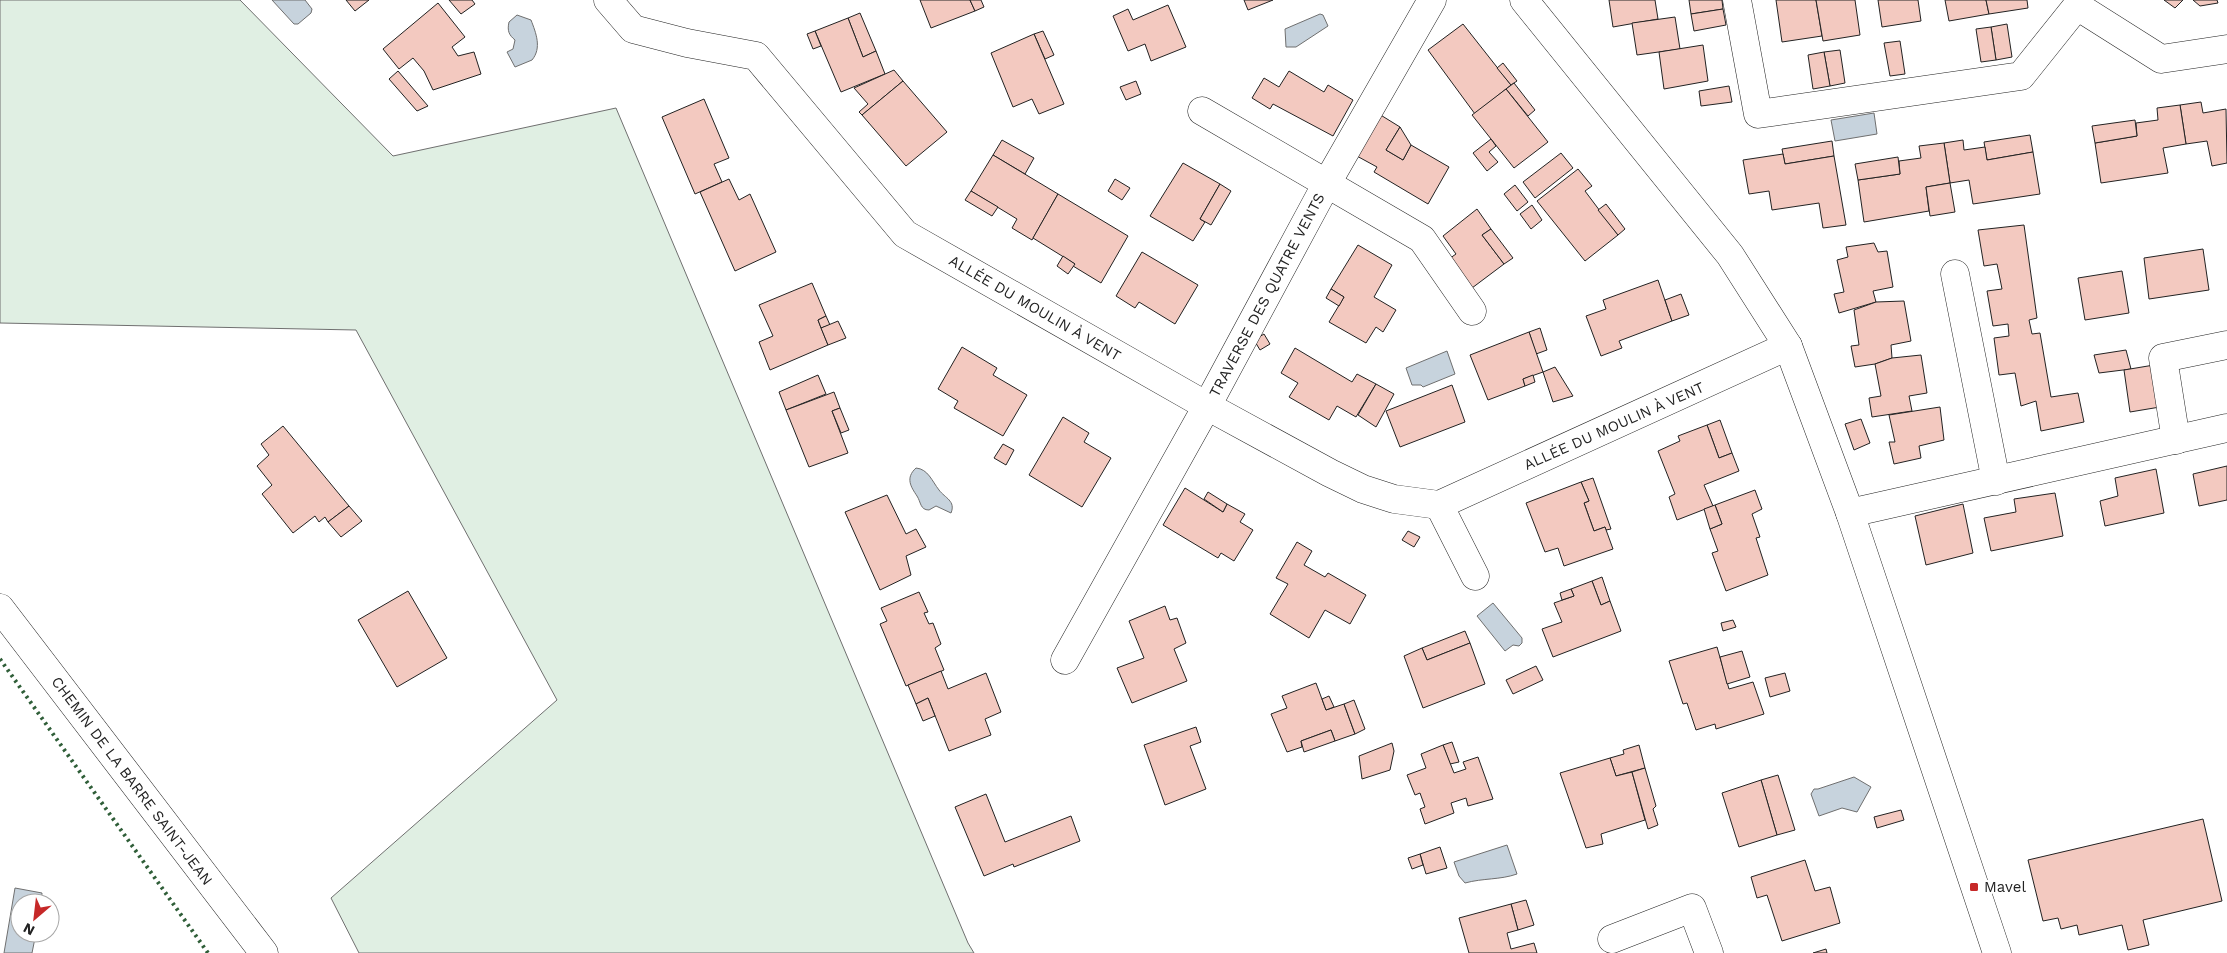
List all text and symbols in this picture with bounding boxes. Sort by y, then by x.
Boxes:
street label: TRAVERSE DES QUATRE VENTS [1205,190,1329,400]
street label: ALLÉE DU MOULIN À VENT [946,251,1124,365]
street label: ALLÉE DU MOULIN À VENT [1521,378,1707,474]
street label: CHEMIN DE LA BARRE SAINT-JEAN [48,673,216,889]
place label: Mavel [1984,878,2026,896]
marker: Mavel [1968,881,1980,893]
north arrow [10,893,60,943]
text: N [21,920,37,939]

